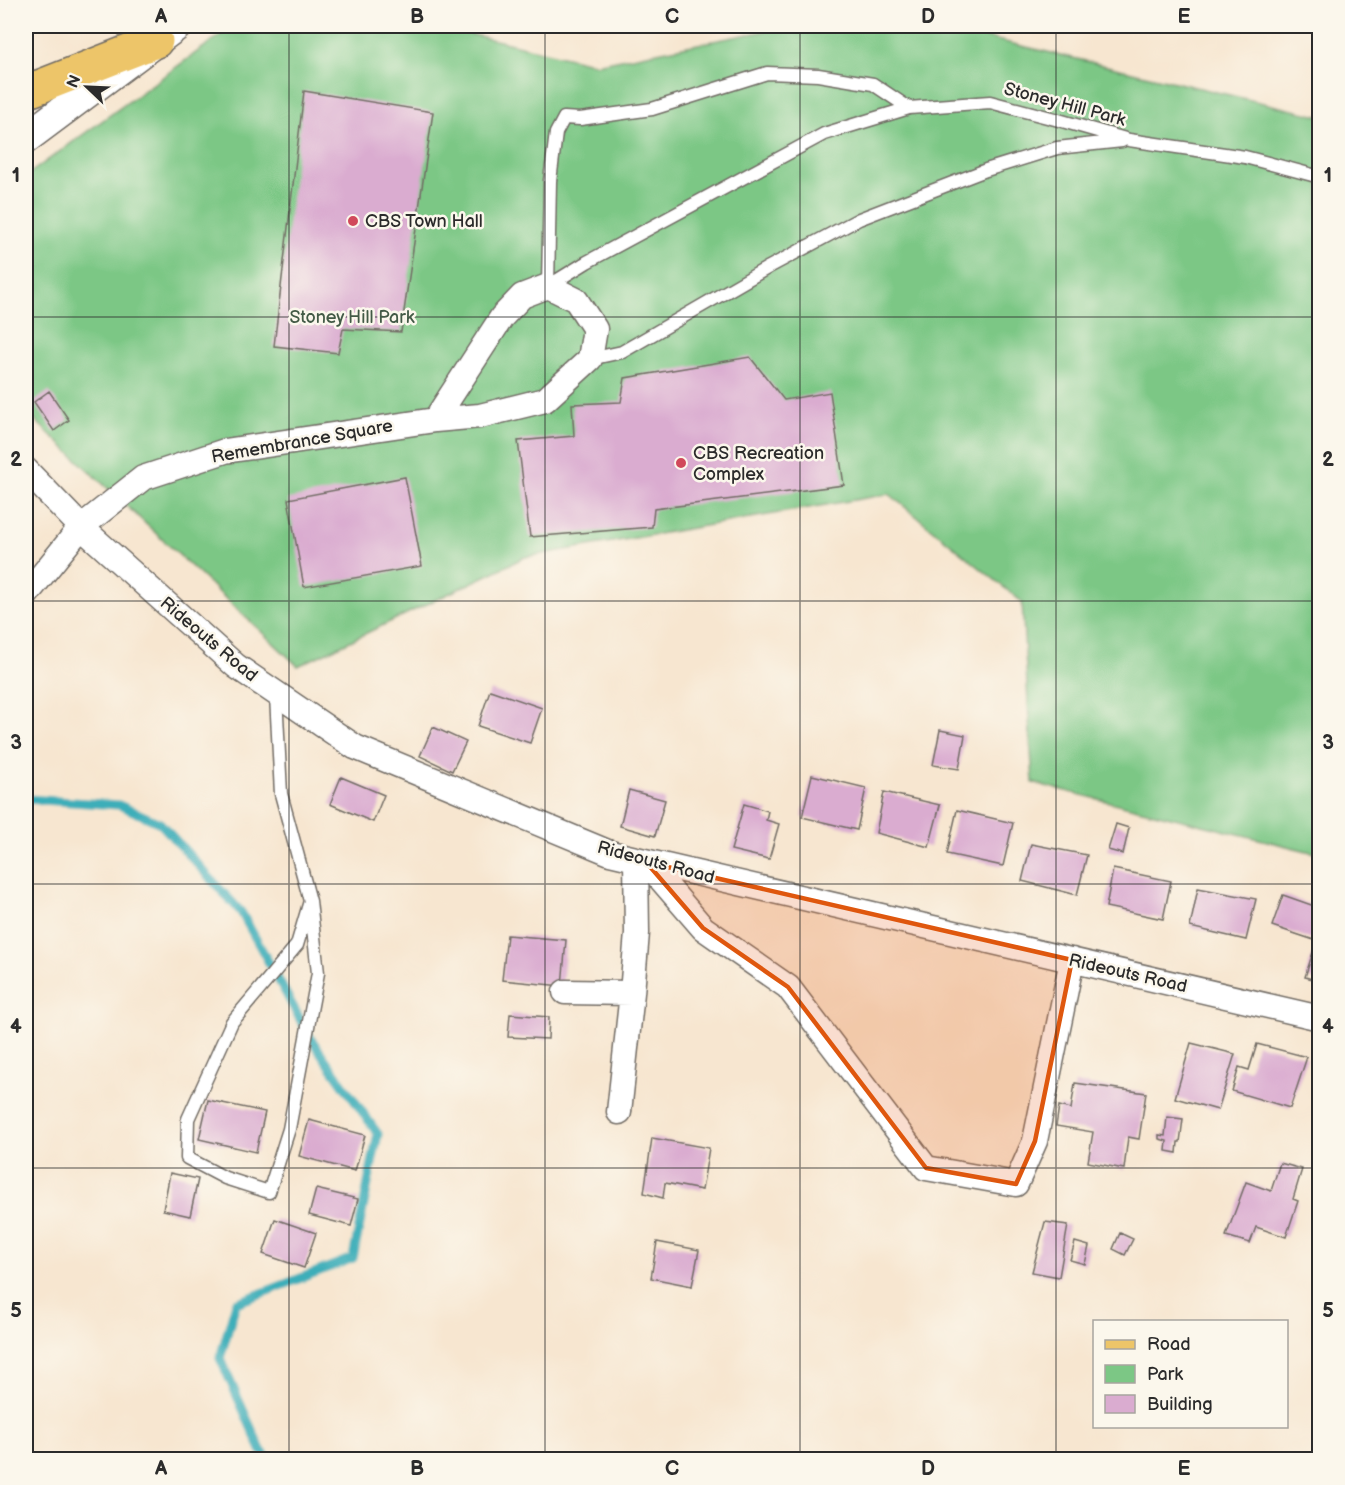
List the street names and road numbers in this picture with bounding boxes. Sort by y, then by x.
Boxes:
street label: Stoney Hill Park [1002,78,1128,131]
street label: Remembrance Square [210,415,395,468]
street label: Rideouts Road [156,593,262,686]
street label: Rideouts Road [595,837,717,888]
street label: Rideouts Road [1067,950,1189,997]

